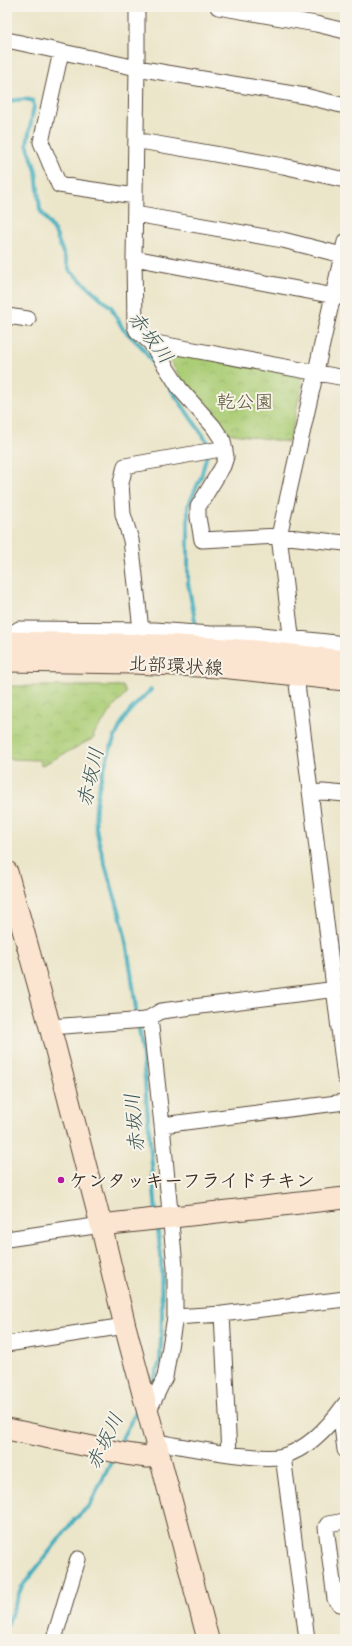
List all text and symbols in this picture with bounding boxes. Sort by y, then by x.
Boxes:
water label: 赤坂川 [123,306,179,369]
park label: 乾公園 [216,390,274,414]
street label: 北部環状線 [128,652,224,680]
water label: 赤坂川 [72,745,109,809]
water label: 赤坂川 [119,1092,150,1154]
place label: ケンタッキーフライドチキン [69,1169,315,1193]
marker: ケンタッキーフライドチキン [56,1175,66,1185]
water label: 赤坂川 [80,1409,129,1474]

